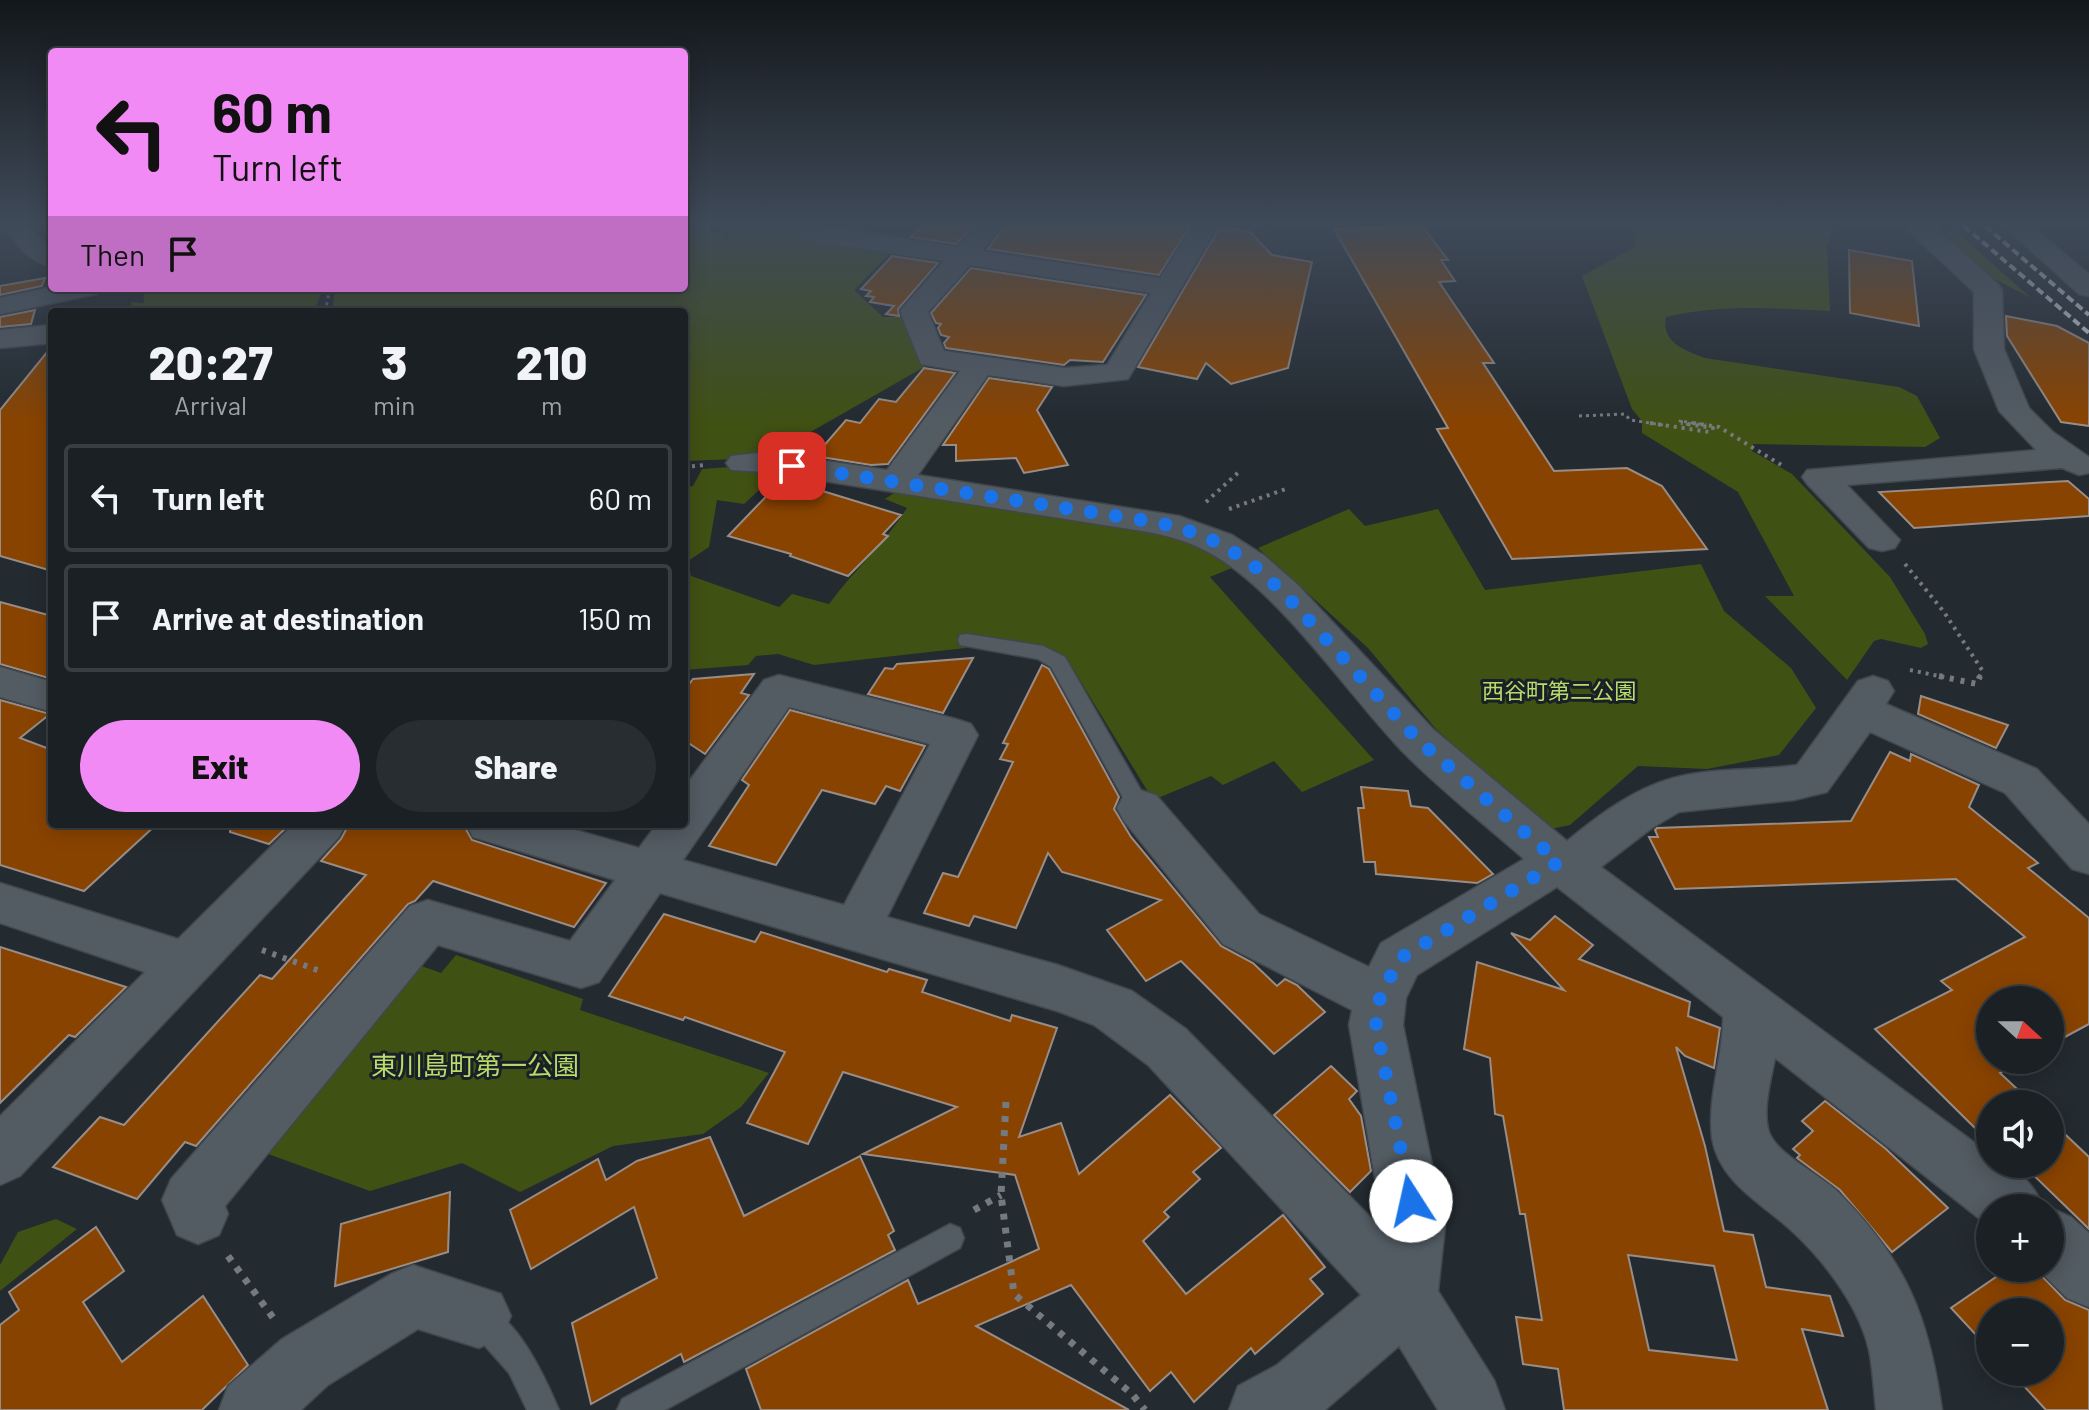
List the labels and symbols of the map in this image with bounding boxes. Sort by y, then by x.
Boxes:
pin [758,432,826,500]
park label: 西谷町第二公園 [1482,677,1636,703]
north arrow [1976,986,2064,1074]
park label: 東川島町第一公園 [371,1049,579,1080]
position arrow [1369,1159,1453,1243]

